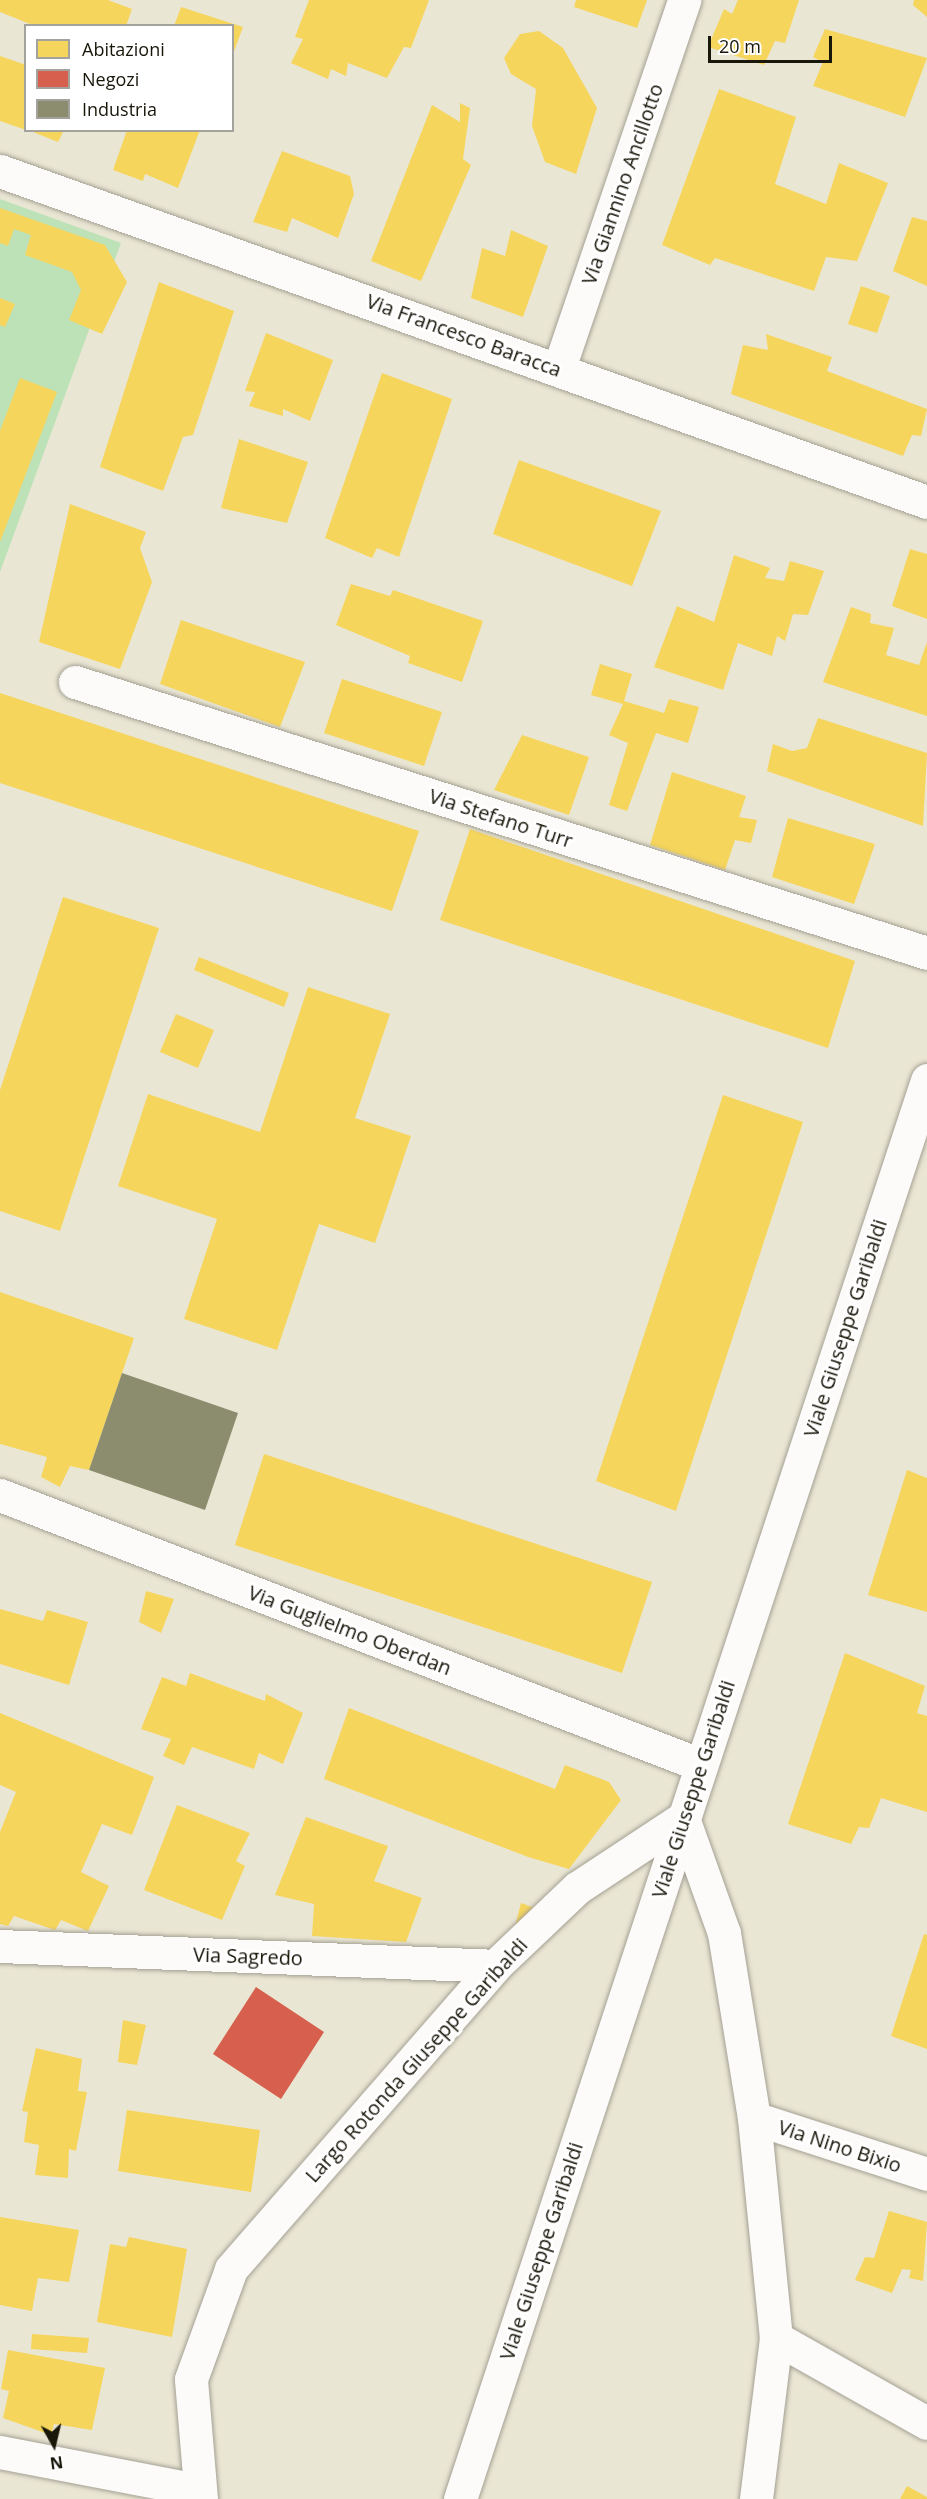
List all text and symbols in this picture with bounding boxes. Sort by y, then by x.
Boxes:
legend [24,24,234,132]
scale bar [711,24,836,62]
text: 20 m [719,34,761,58]
text: Abitazioni [82,37,165,61]
text: Negozi [82,67,139,91]
street label: Via Giannino Ancillotto [576,80,668,288]
text: Industria [82,97,157,121]
street label: Via Francesco Baracca [363,289,565,381]
street label: Via Stefano Turr [426,783,576,853]
street label: Viale Giuseppe Garibaldi [798,1216,892,1440]
street label: Via Guglielmo Oberdan [245,1580,455,1680]
street label: Viale Giuseppe Garibaldi [646,1677,740,1901]
street label: Largo Rotonda Giuseppe Garibaldi [300,1933,532,2187]
street label: Via Sagredo [193,1942,303,1970]
street label: Via Nino Bixio [775,2115,905,2177]
street label: Viale Giuseppe Garibaldi [494,2139,588,2363]
north arrow [24,2415,84,2475]
text: N [49,2451,64,2475]

